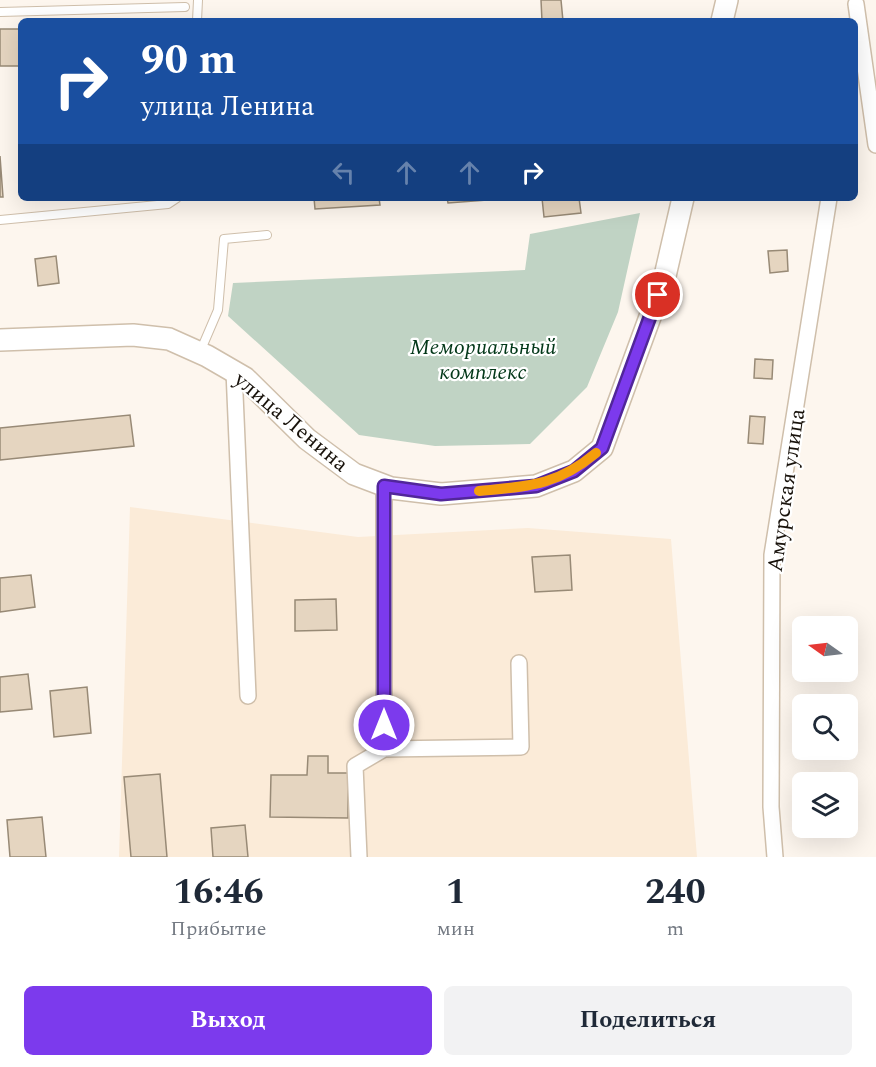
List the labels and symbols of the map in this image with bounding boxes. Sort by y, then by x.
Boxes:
pin [632,269,683,320]
park label: Мемориальный комплекс [410,331,557,389]
street label: улица Ленина [226,363,356,480]
street label: Амурская улица [759,406,814,574]
north arrow [792,616,858,682]
position arrow [352,693,416,757]

